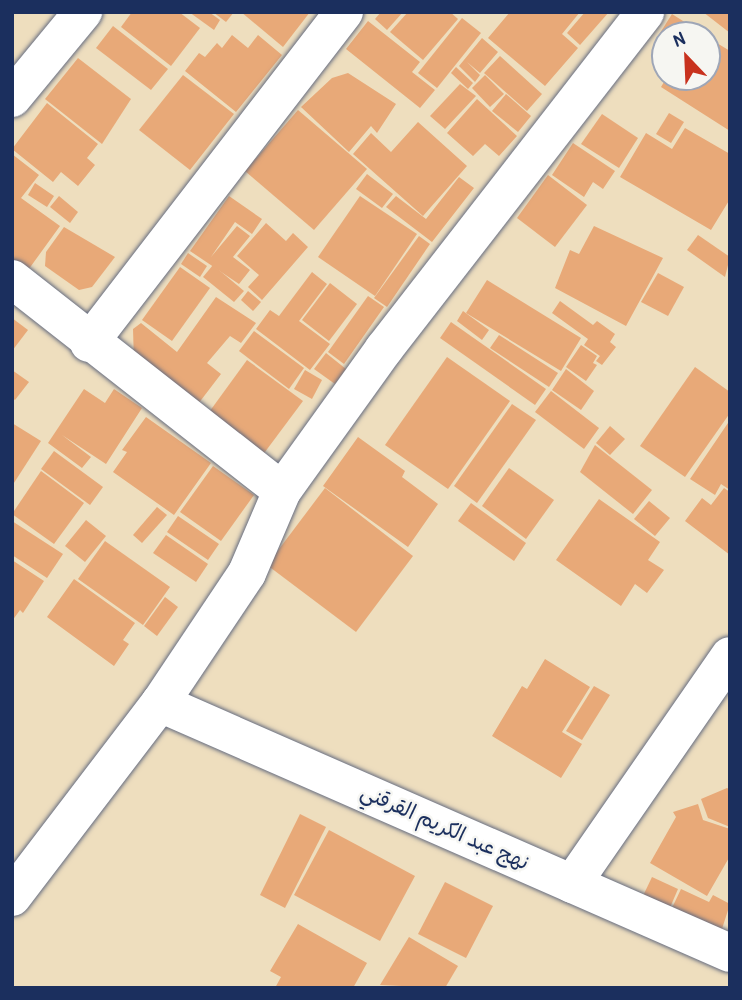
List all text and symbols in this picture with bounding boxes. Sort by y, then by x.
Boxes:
north arrow [651,21,721,91]
text: N [669,25,688,52]
street label: نهج عبد الكريم القرقني [357,779,533,875]

